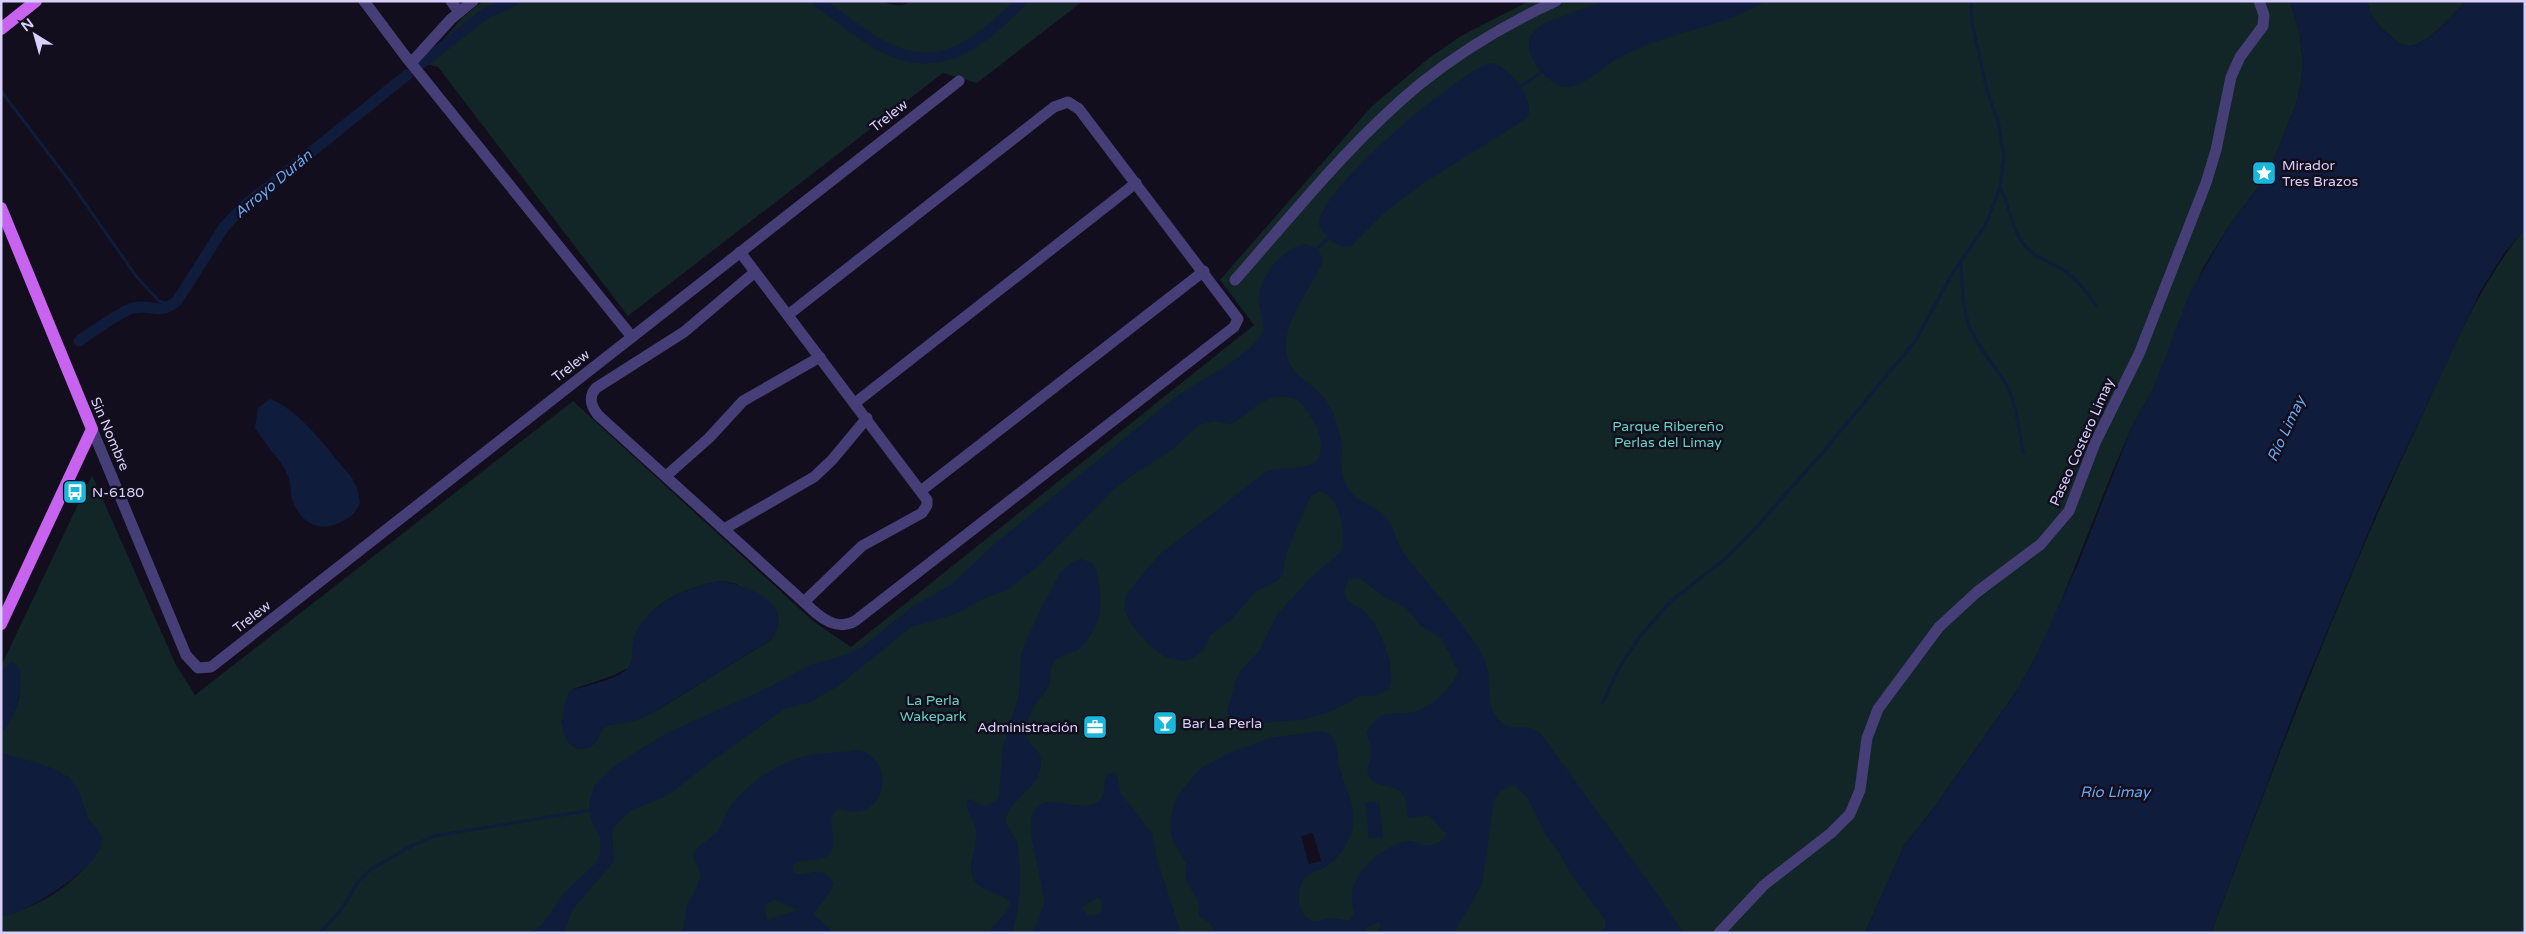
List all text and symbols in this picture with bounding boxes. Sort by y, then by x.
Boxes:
north arrow [10,10,60,60]
text: N [18,15,37,35]
street label: Trelew [867,96,911,136]
water label: Arroyo Durán [230,146,316,222]
place label: Mirador Tres Brazos [2282,157,2358,190]
place icon: Mirador Tres Brazos [2251,160,2277,186]
street label: Trelew [549,346,593,386]
street label: Paseo Costero Limay [2046,375,2118,509]
water label: Río Limay [2263,392,2310,464]
street label: Sin Nombre [87,395,133,474]
park label: Parque Ribereño Perlas del Limay [1612,418,1724,451]
bus stop icon: N-6180 [62,479,88,505]
place label: N-6180 [92,484,144,501]
street label: Trelew [230,597,274,637]
park label: La Perla Wakepark [900,692,967,725]
bar icon: Bar La Perla [1152,710,1178,736]
office icon: Administración [1082,714,1108,740]
place label: Bar La Perla [1182,715,1262,732]
place label: Administración [977,719,1078,736]
water label: Río Limay [2080,783,2152,801]

